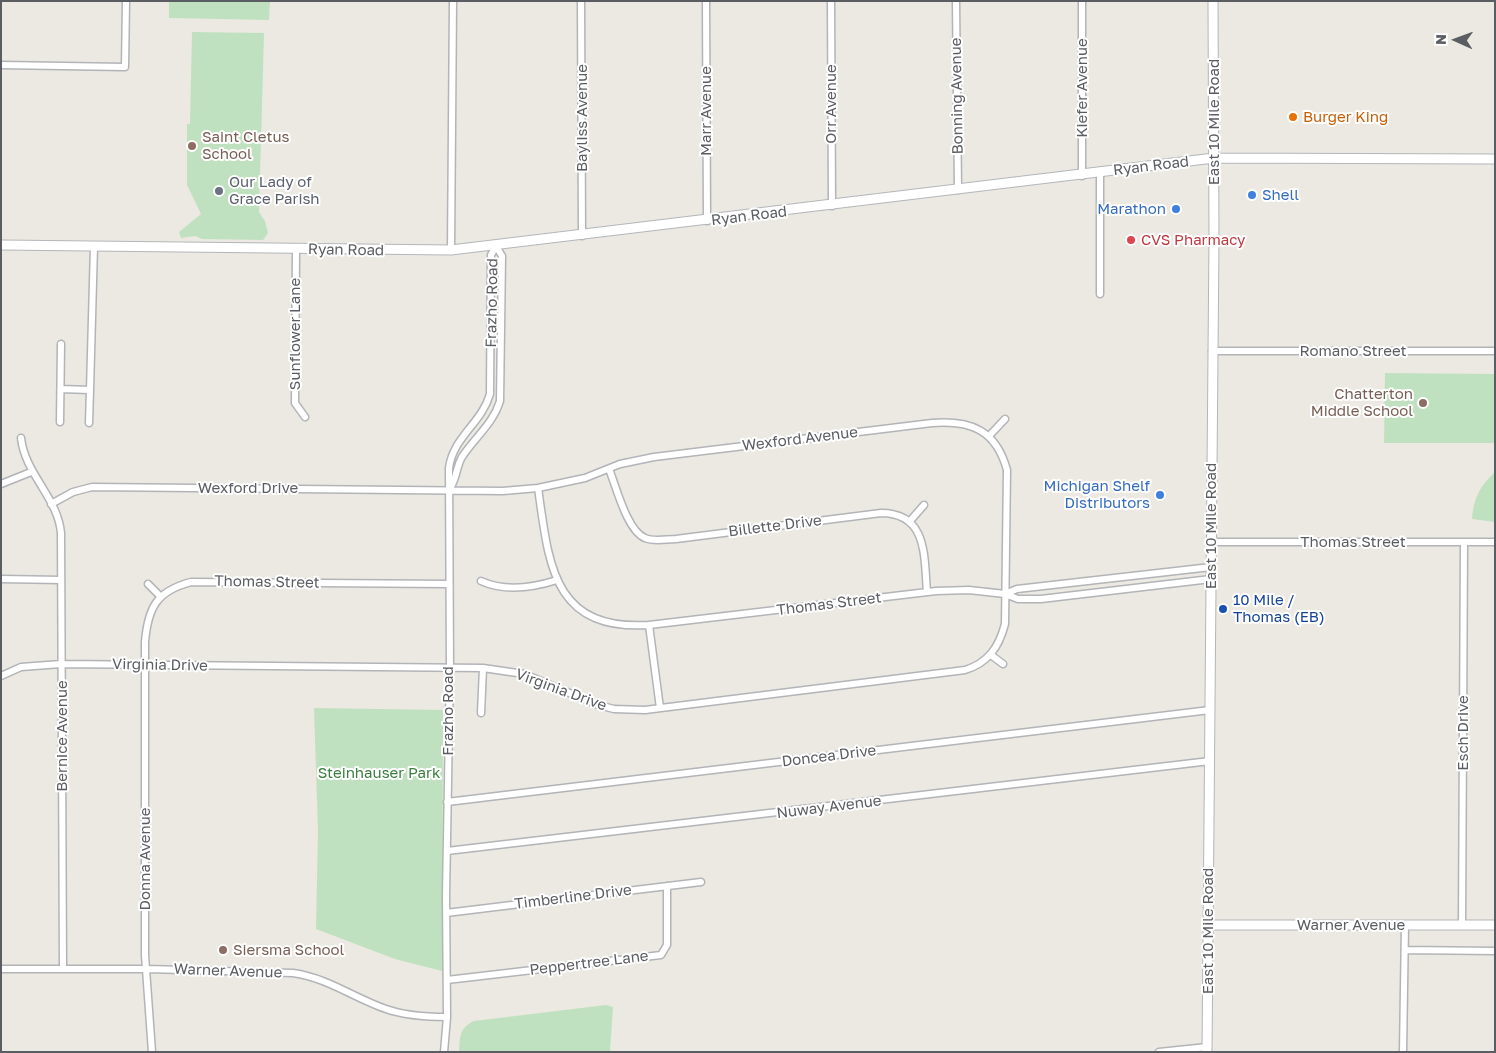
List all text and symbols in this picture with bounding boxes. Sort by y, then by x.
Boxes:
north arrow [1431,15,1481,65]
text: N [1432,34,1449,45]
street label: Bonning Avenue [947,38,967,154]
street label: Kiefer Avenue [1073,38,1091,138]
street label: East 10 Mile Road [1205,59,1223,185]
street label: Bayliss Avenue [573,64,591,172]
street label: Orr Avenue [822,64,840,144]
street label: Marr Avenue [697,66,715,156]
place label: Burger King [1303,108,1388,126]
marker: Burger King [1287,111,1299,123]
place label: Saint Cletus School [202,128,289,163]
marker: Saint Cletus School [186,140,198,152]
street label: Ryan Road [1112,152,1190,180]
place label: Our Lady of Grace Parish [229,173,320,208]
marker: Our Lady of Grace Parish [213,185,225,197]
place label: Shell [1262,186,1299,204]
marker: Shell [1246,189,1258,201]
place label: Marathon [1097,200,1166,218]
street label: Ryan Road [710,202,788,230]
marker: Marathon [1170,203,1182,215]
place label: CVS Pharmacy [1141,231,1245,249]
marker: CVS Pharmacy [1125,234,1137,246]
street label: Ryan Road [308,240,384,260]
street label: Frazho Road [482,258,502,348]
street label: Sunflower Lane [286,278,304,390]
street label: Romano Street [1299,342,1407,360]
place label: Chatterton Middle School [1311,385,1413,420]
marker: Chatterton Middle School [1417,397,1429,409]
street label: Wexford Avenue [741,423,859,455]
street label: East 10 Mile Road [1202,463,1220,589]
place label: Michigan Shelf Distributors [1043,477,1150,512]
street label: Wexford Drive [198,479,298,497]
marker: Michigan Shelf Distributors [1154,489,1166,501]
street label: Billette Drive [727,511,823,541]
street label: Thomas Street [1300,533,1406,551]
street label: Thomas Street [214,572,320,592]
street label: Thomas Street [776,589,882,619]
place label: 10 Mile / Thomas (EB) [1233,591,1325,626]
marker: 10 Mile / Thomas (EB) [1217,603,1229,615]
street label: Virginia Drive [112,655,208,675]
street label: Virginia Drive [513,665,609,715]
street label: Frazho Road [439,666,457,756]
street label: Bernice Avenue [53,680,71,792]
street label: Esch Drive [1454,695,1472,771]
street label: Doncea Drive [781,741,877,771]
park label: Steinhauser Park [318,764,440,782]
street label: Nuway Avenue [775,792,883,822]
street label: Donna Avenue [136,807,154,911]
street label: East 10 Mile Road [1199,868,1217,994]
street label: Timberline Drive [513,881,633,913]
street label: Warner Avenue [1297,916,1405,934]
place label: Siersma School [233,941,344,959]
marker: Siersma School [217,944,229,956]
street label: Peppertree Lane [529,947,649,979]
street label: Warner Avenue [173,960,283,982]

